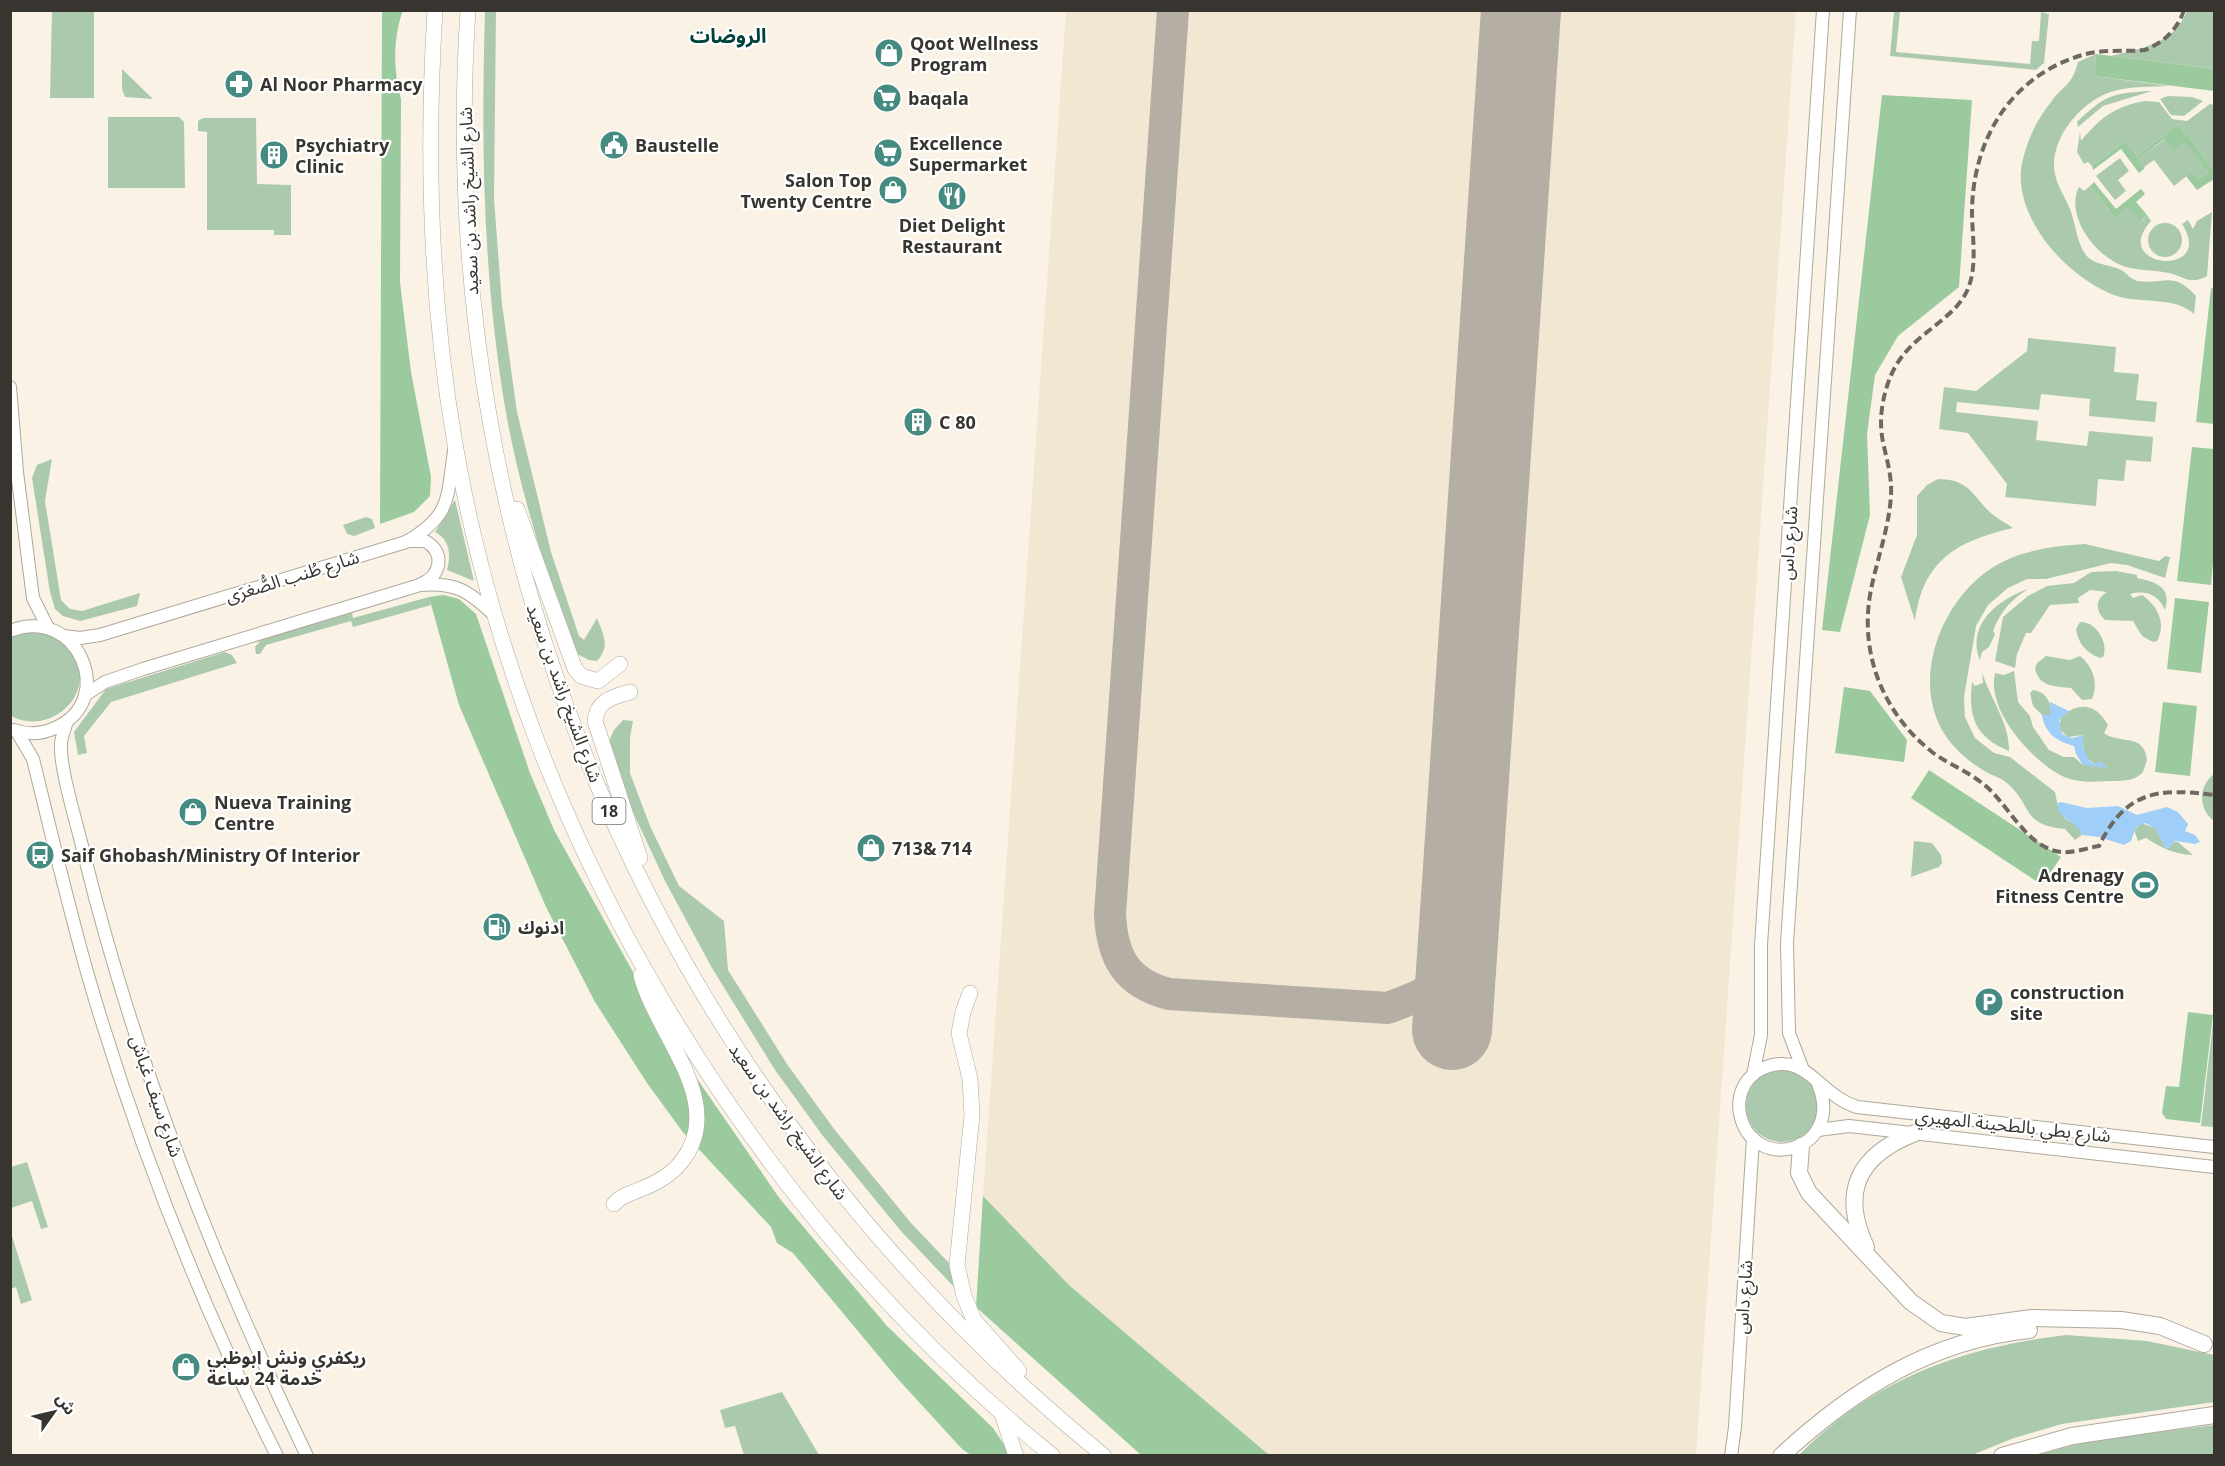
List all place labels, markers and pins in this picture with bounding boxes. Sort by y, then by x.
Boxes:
place label: Qoot Wellness Program [910,31,1039,76]
shop icon: Qoot Wellness Program [873,37,905,69]
pharmacy icon: Al Noor Pharmacy [223,68,255,100]
place label: Al Noor Pharmacy [260,72,423,96]
supermarket icon: baqala [871,82,903,114]
place label: baqala [908,86,969,110]
public building icon: Baustelle [598,129,630,161]
place label: Excellence Supermarket [909,131,1027,176]
place label: Psychiatry Clinic [295,133,390,178]
place label: Baustelle [635,133,719,157]
supermarket icon: Excellence Supermarket [872,137,904,169]
building icon: Psychiatry Clinic [258,139,290,171]
place label: Salon Top Twenty Centre [740,168,872,213]
shop icon: Salon Top Twenty Centre [877,174,909,206]
restaurant icon: Diet Delight Restaurant [936,180,968,212]
place label: Diet Delight Restaurant [899,213,1006,258]
building icon: C 80 [902,406,934,438]
place label: C 80 [939,410,976,434]
place label: Nueva Training Centre [214,790,351,835]
shop icon: Nueva Training Centre [177,796,209,828]
shop icon: 713& 714 [855,832,887,864]
place label: 713& 714 [892,836,972,860]
bus stop icon: Saif Ghobash/Ministry Of Interior [24,839,56,871]
place label: Saif Ghobash/Ministry Of Interior [61,843,360,867]
place label: Adrenagy Fitness Centre [1995,863,2125,908]
sports icon: Adrenagy Fitness Centre [2129,869,2161,901]
fuel station icon: ادنوك [481,911,513,943]
place label: ادنوك [518,915,564,939]
place label: construction site [2010,980,2125,1025]
parking icon: construction site [1973,986,2005,1018]
place label: ريكفري ونش ابوظبي خدمة 24 ساعة [207,1345,366,1390]
shop icon: ريكفري ونش ابوظبي خدمة 24 ساعة [170,1351,202,1383]

